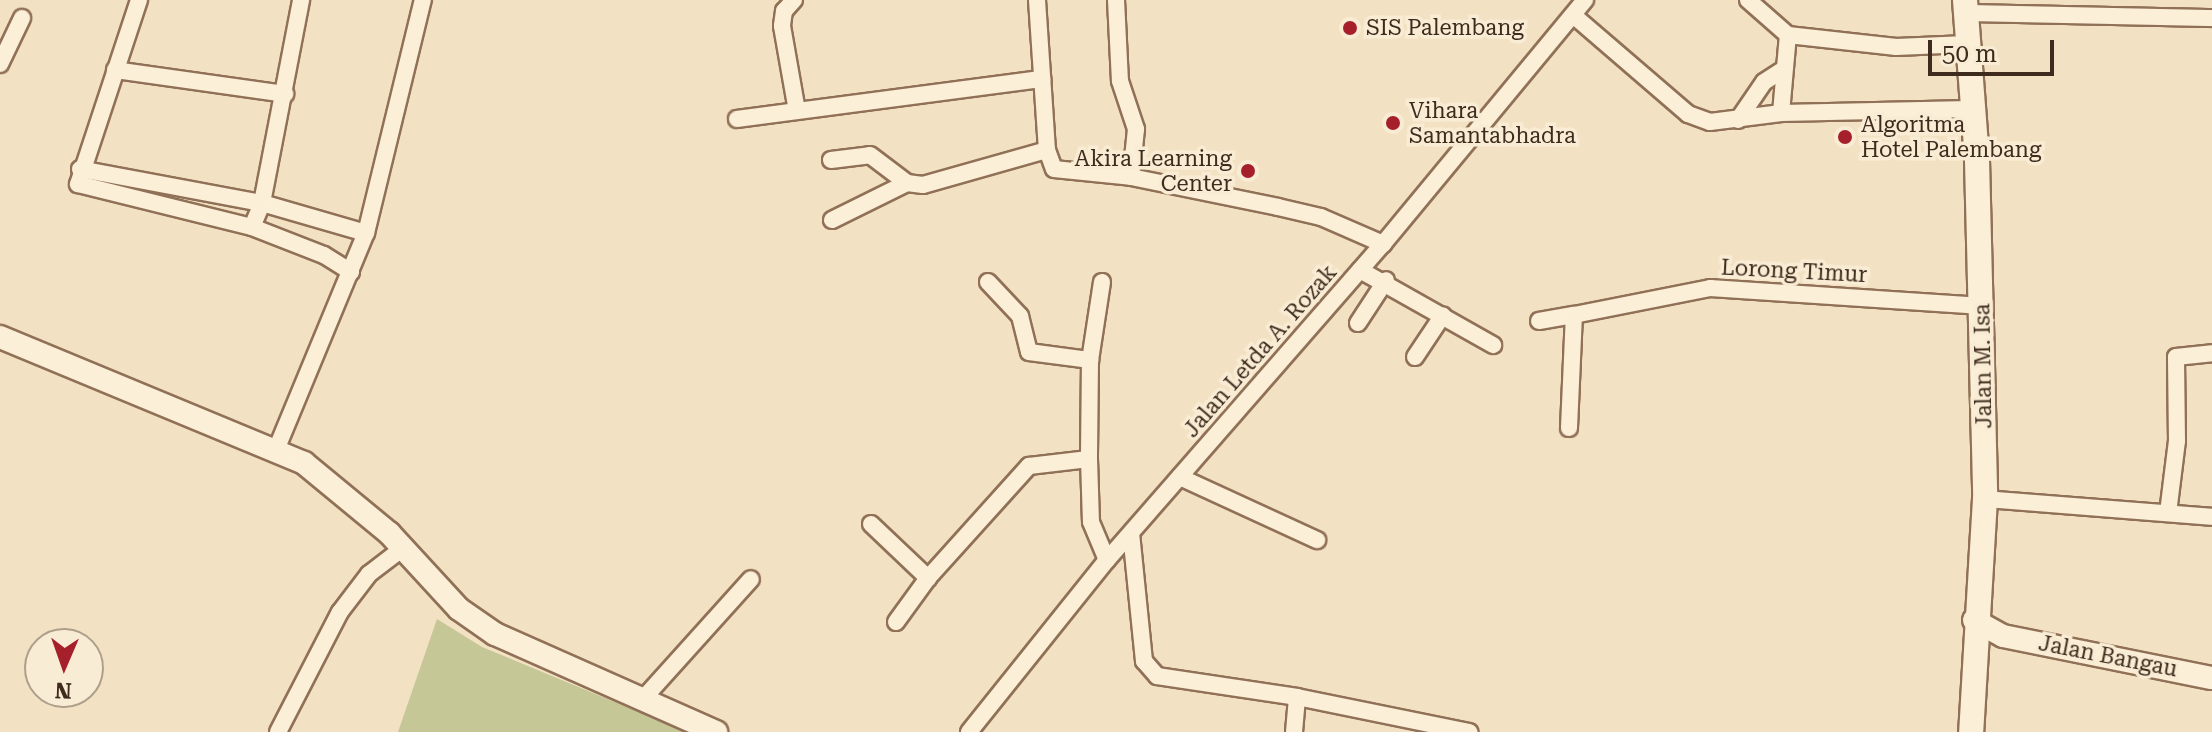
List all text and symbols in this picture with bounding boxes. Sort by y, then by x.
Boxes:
place label: SIS Palembang [1366,15,1524,41]
marker: SIS Palembang [1341,19,1359,37]
scale bar [1932,24,2058,74]
text: 50 m [1942,40,1997,68]
place label: Vihara Samantabhadra [1409,97,1576,148]
place label: Algoritma Hotel Palembang [1861,111,2041,162]
marker: Vihara Samantabhadra [1384,114,1402,132]
marker: Algoritma Hotel Palembang [1836,128,1854,146]
place label: Akira Learning Center [1074,145,1232,196]
marker: Akira Learning Center [1239,162,1257,180]
street label: Lorong Timur [1720,254,1868,288]
street label: Jalan Letda A. Rozak [1178,259,1342,443]
street label: Jalan M. Isa [1969,303,1997,429]
north arrow [24,628,104,708]
street label: Jalan Bangau [2036,630,2180,682]
text: N [54,678,72,703]

